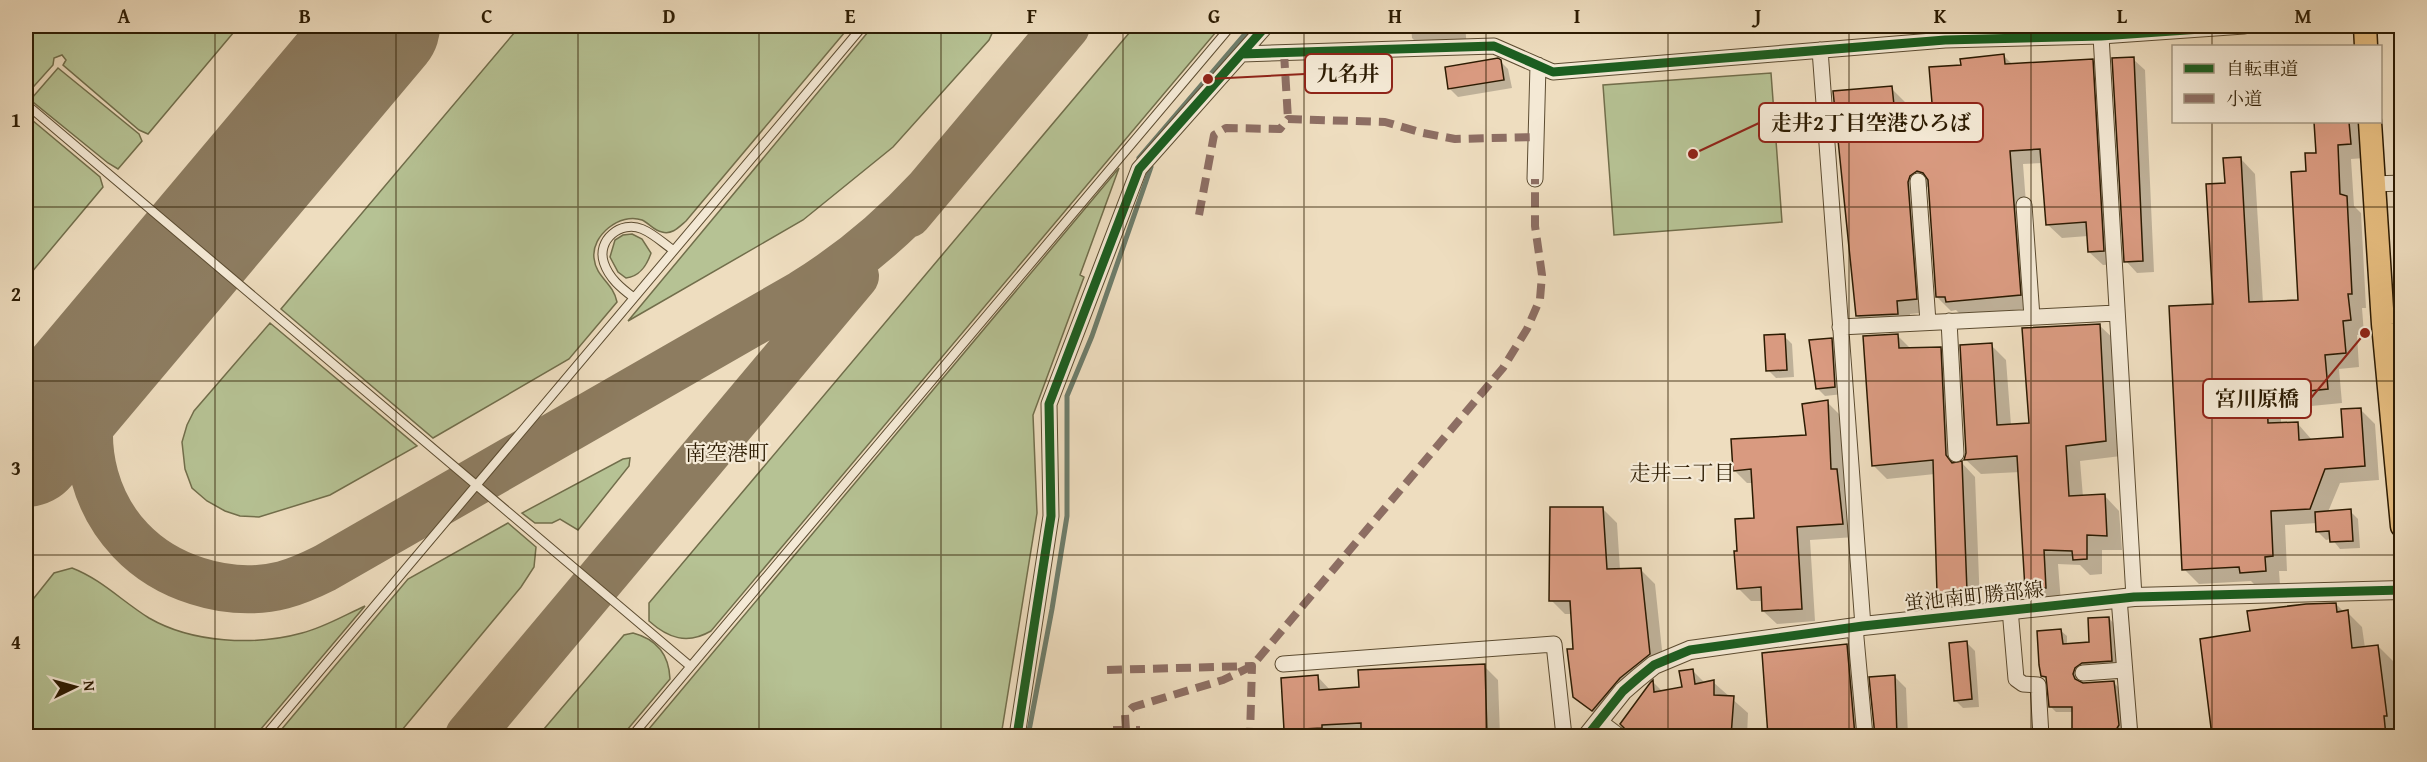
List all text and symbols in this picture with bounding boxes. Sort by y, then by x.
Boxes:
text: A [118,1,131,30]
text: B [299,1,311,30]
text: C [481,1,493,30]
text: D [662,1,676,30]
text: E [845,1,856,30]
text: F [1027,1,1037,30]
text: G [1208,1,1220,30]
text: H [1388,1,1402,30]
text: I [1574,1,1580,30]
text: J [1752,1,1762,30]
text: K [1934,1,1947,30]
text: L [2117,1,2128,30]
text: M [2294,1,2312,30]
legend [2172,45,2382,123]
callout: 九名井 [1305,54,1392,93]
text: 自転車道 [2226,55,2298,82]
text: 九名井 [1317,58,1380,89]
text: 小道 [2226,85,2262,112]
callout: 走井2丁目空港ひろば [1759,103,1983,142]
text: 1 [11,105,21,134]
text: 走井2丁目空港ひろば [1771,107,1971,138]
text: 2 [11,279,21,308]
callout: 宮川原橋 [2203,379,2311,418]
text: 宮川原橋 [2215,383,2299,414]
district label: 南空港町 [685,437,769,468]
text: 3 [11,453,21,482]
district label: 走井二丁目 [1630,457,1735,488]
street label: 蛍池南町勝部線 [1903,574,2045,617]
text: 4 [11,627,21,656]
north arrow [45,657,105,717]
text: N [78,679,102,692]

